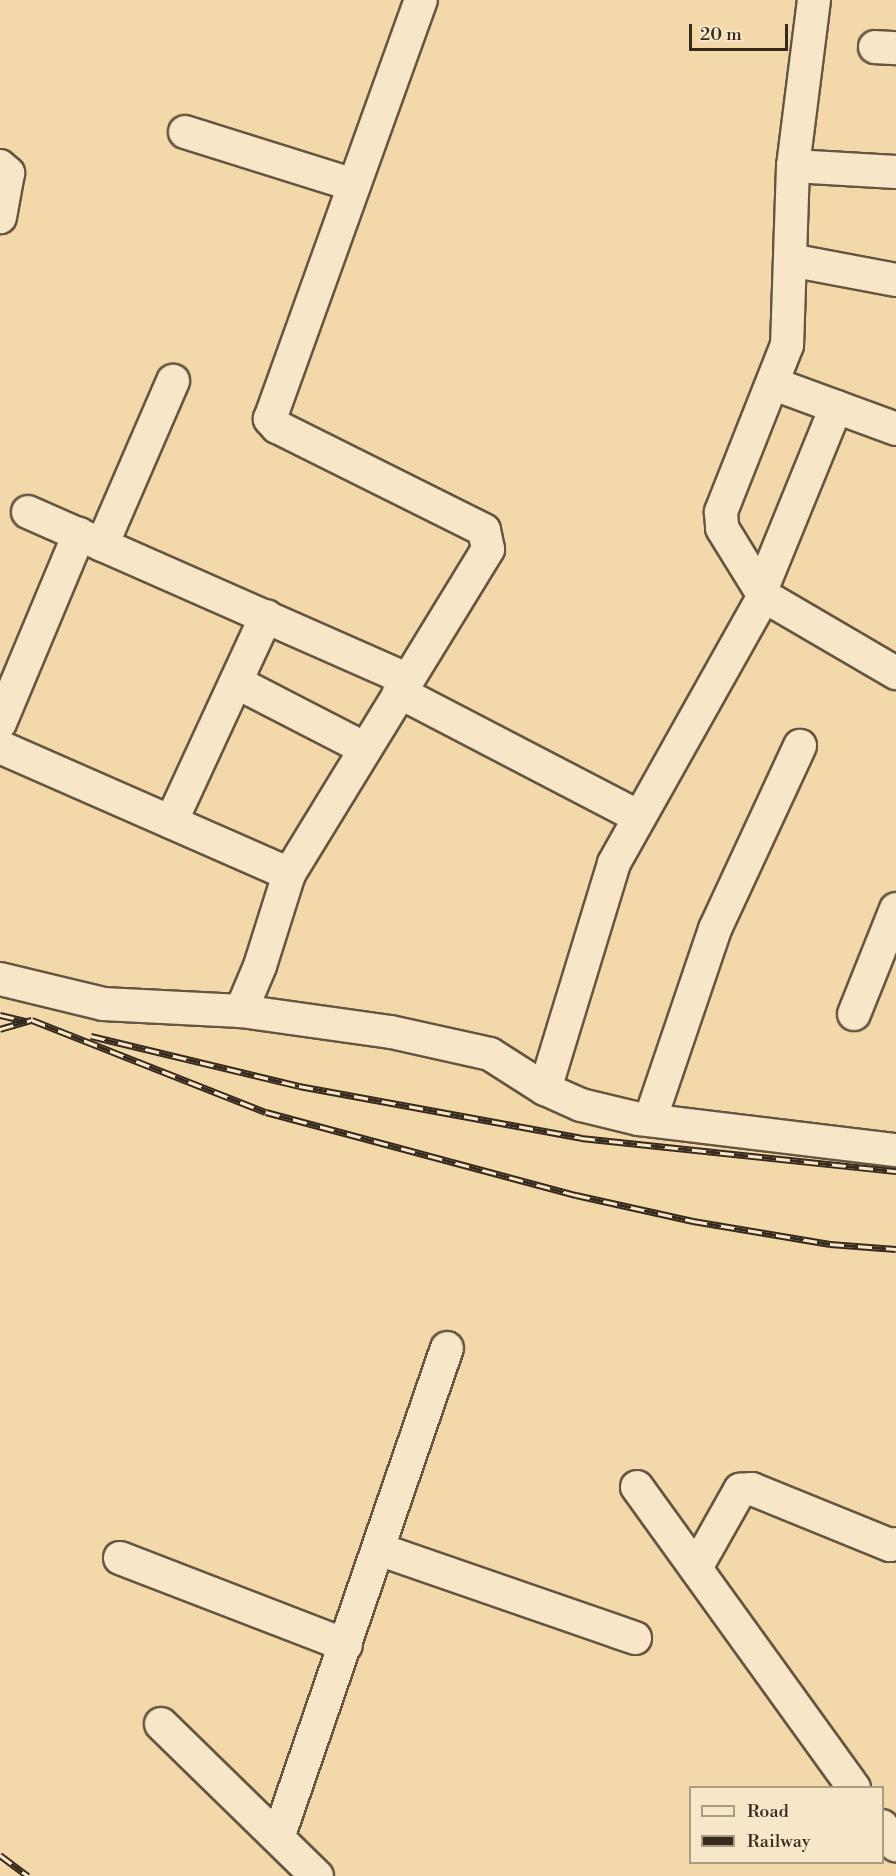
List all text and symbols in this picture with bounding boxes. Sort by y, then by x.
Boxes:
scale bar [692,12,791,50]
text: 20 m [700,23,742,46]
legend [689,1786,884,1864]
text: Road [747,1800,789,1823]
text: Railway [747,1830,810,1853]

